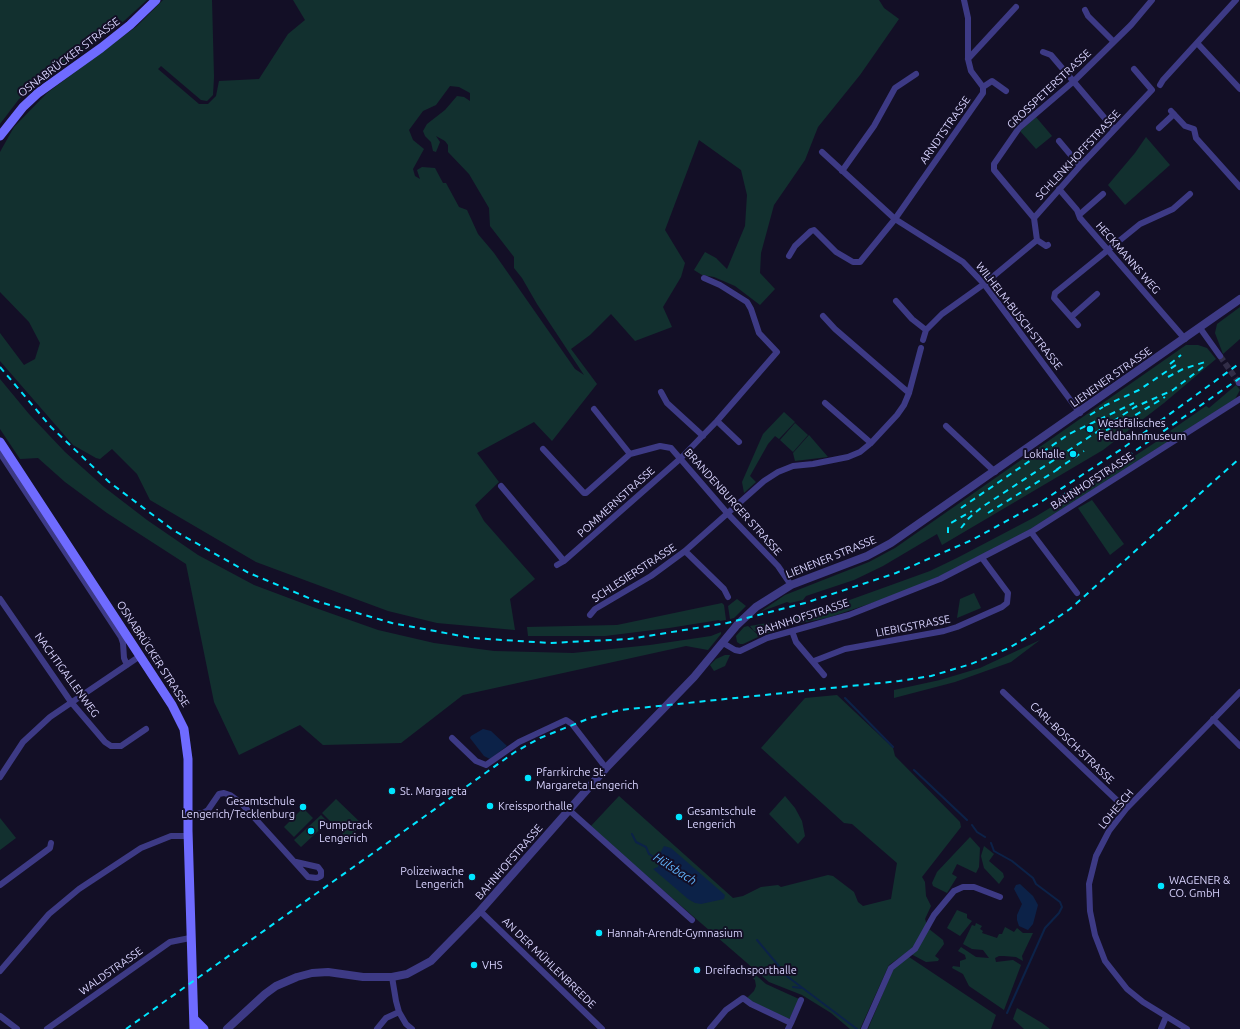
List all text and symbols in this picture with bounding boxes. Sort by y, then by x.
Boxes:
street label: OSNABRÜCKER STRASSE [16,15,122,99]
street label: GROSSPETERSTRASSE [1004,47,1094,131]
street label: ARNDTSTRASSE [917,94,973,166]
street label: SCHLENKHOFFSTRASSE [1033,107,1123,203]
street label: HECKMANNS WEG [1093,219,1163,297]
street label: WILHELM-BUSCH-STRASSE [973,260,1065,372]
street label: LIENENER STRASSE [1068,344,1154,410]
place label: Westfälisches Feldbahnmuseum [1098,416,1186,442]
marker: Westfälisches Feldbahnmuseum [1085,424,1095,434]
street label: BRANDENBURGER STRASSE [682,446,784,558]
place label: Lokhalle [1024,447,1065,461]
street label: BAHNHOFSTRASSE [1048,449,1136,513]
marker: Lokhalle [1068,449,1078,459]
street label: POMMERNSTRASSE [575,464,657,540]
street label: LIENENER STRASSE [784,533,878,581]
street label: SCHLESIERSTRASSE [589,541,679,605]
street label: BAHNHOFSTRASSE [755,596,851,638]
street label: OSNABRÜCKER STRASSE [114,599,192,709]
street label: LIEBIGSTRASSE [875,612,951,640]
street label: NACHTIGALLENWEG [32,630,102,720]
street label: CARL-BOSCH-STRASSE [1027,699,1117,787]
place label: Pfarrkirche St. Margareta Lengerich [536,765,639,791]
marker: Pfarrkirche St. Margareta Lengerich [523,773,533,783]
place label: St. Margareta [400,784,467,798]
marker: St. Margareta [387,786,397,796]
street label: LOHESCH [1096,786,1136,832]
place label: Gesamtschule Lengerich/Tecklenburg [181,794,295,820]
place label: Kreissporthalle [498,799,572,813]
marker: Kreissporthalle [485,801,495,811]
marker: Gesamtschule Lengerich/Tecklenburg [298,802,308,812]
place label: Gesamtschule Lengerich [687,804,756,830]
marker: Gesamtschule Lengerich [674,812,684,822]
place label: Pumptrack Lengerich [319,818,373,844]
street label: BAHNHOFSTRASSE [473,822,545,902]
marker: Pumptrack Lengerich [306,826,316,836]
water label: Hülsbach [651,850,699,888]
place label: Polizeiwache Lengerich [400,864,464,890]
marker: Polizeiwache Lengerich [467,872,477,882]
place label: WAGENER & CO. GmbH [1169,873,1230,899]
marker: WAGENER & CO. GmbH [1156,881,1166,891]
street label: AN DER MÜHLENBREEDE [499,915,599,1011]
place label: Hannah-Arendt-Gymnasium [607,926,742,940]
marker: Hannah-Arendt-Gymnasium [594,928,604,938]
street label: WALDSTRASSE [77,944,145,998]
place label: VHS [482,958,502,972]
marker: VHS [469,960,479,970]
place label: Dreifachsporthalle [705,963,797,977]
marker: Dreifachsporthalle [692,965,702,975]

